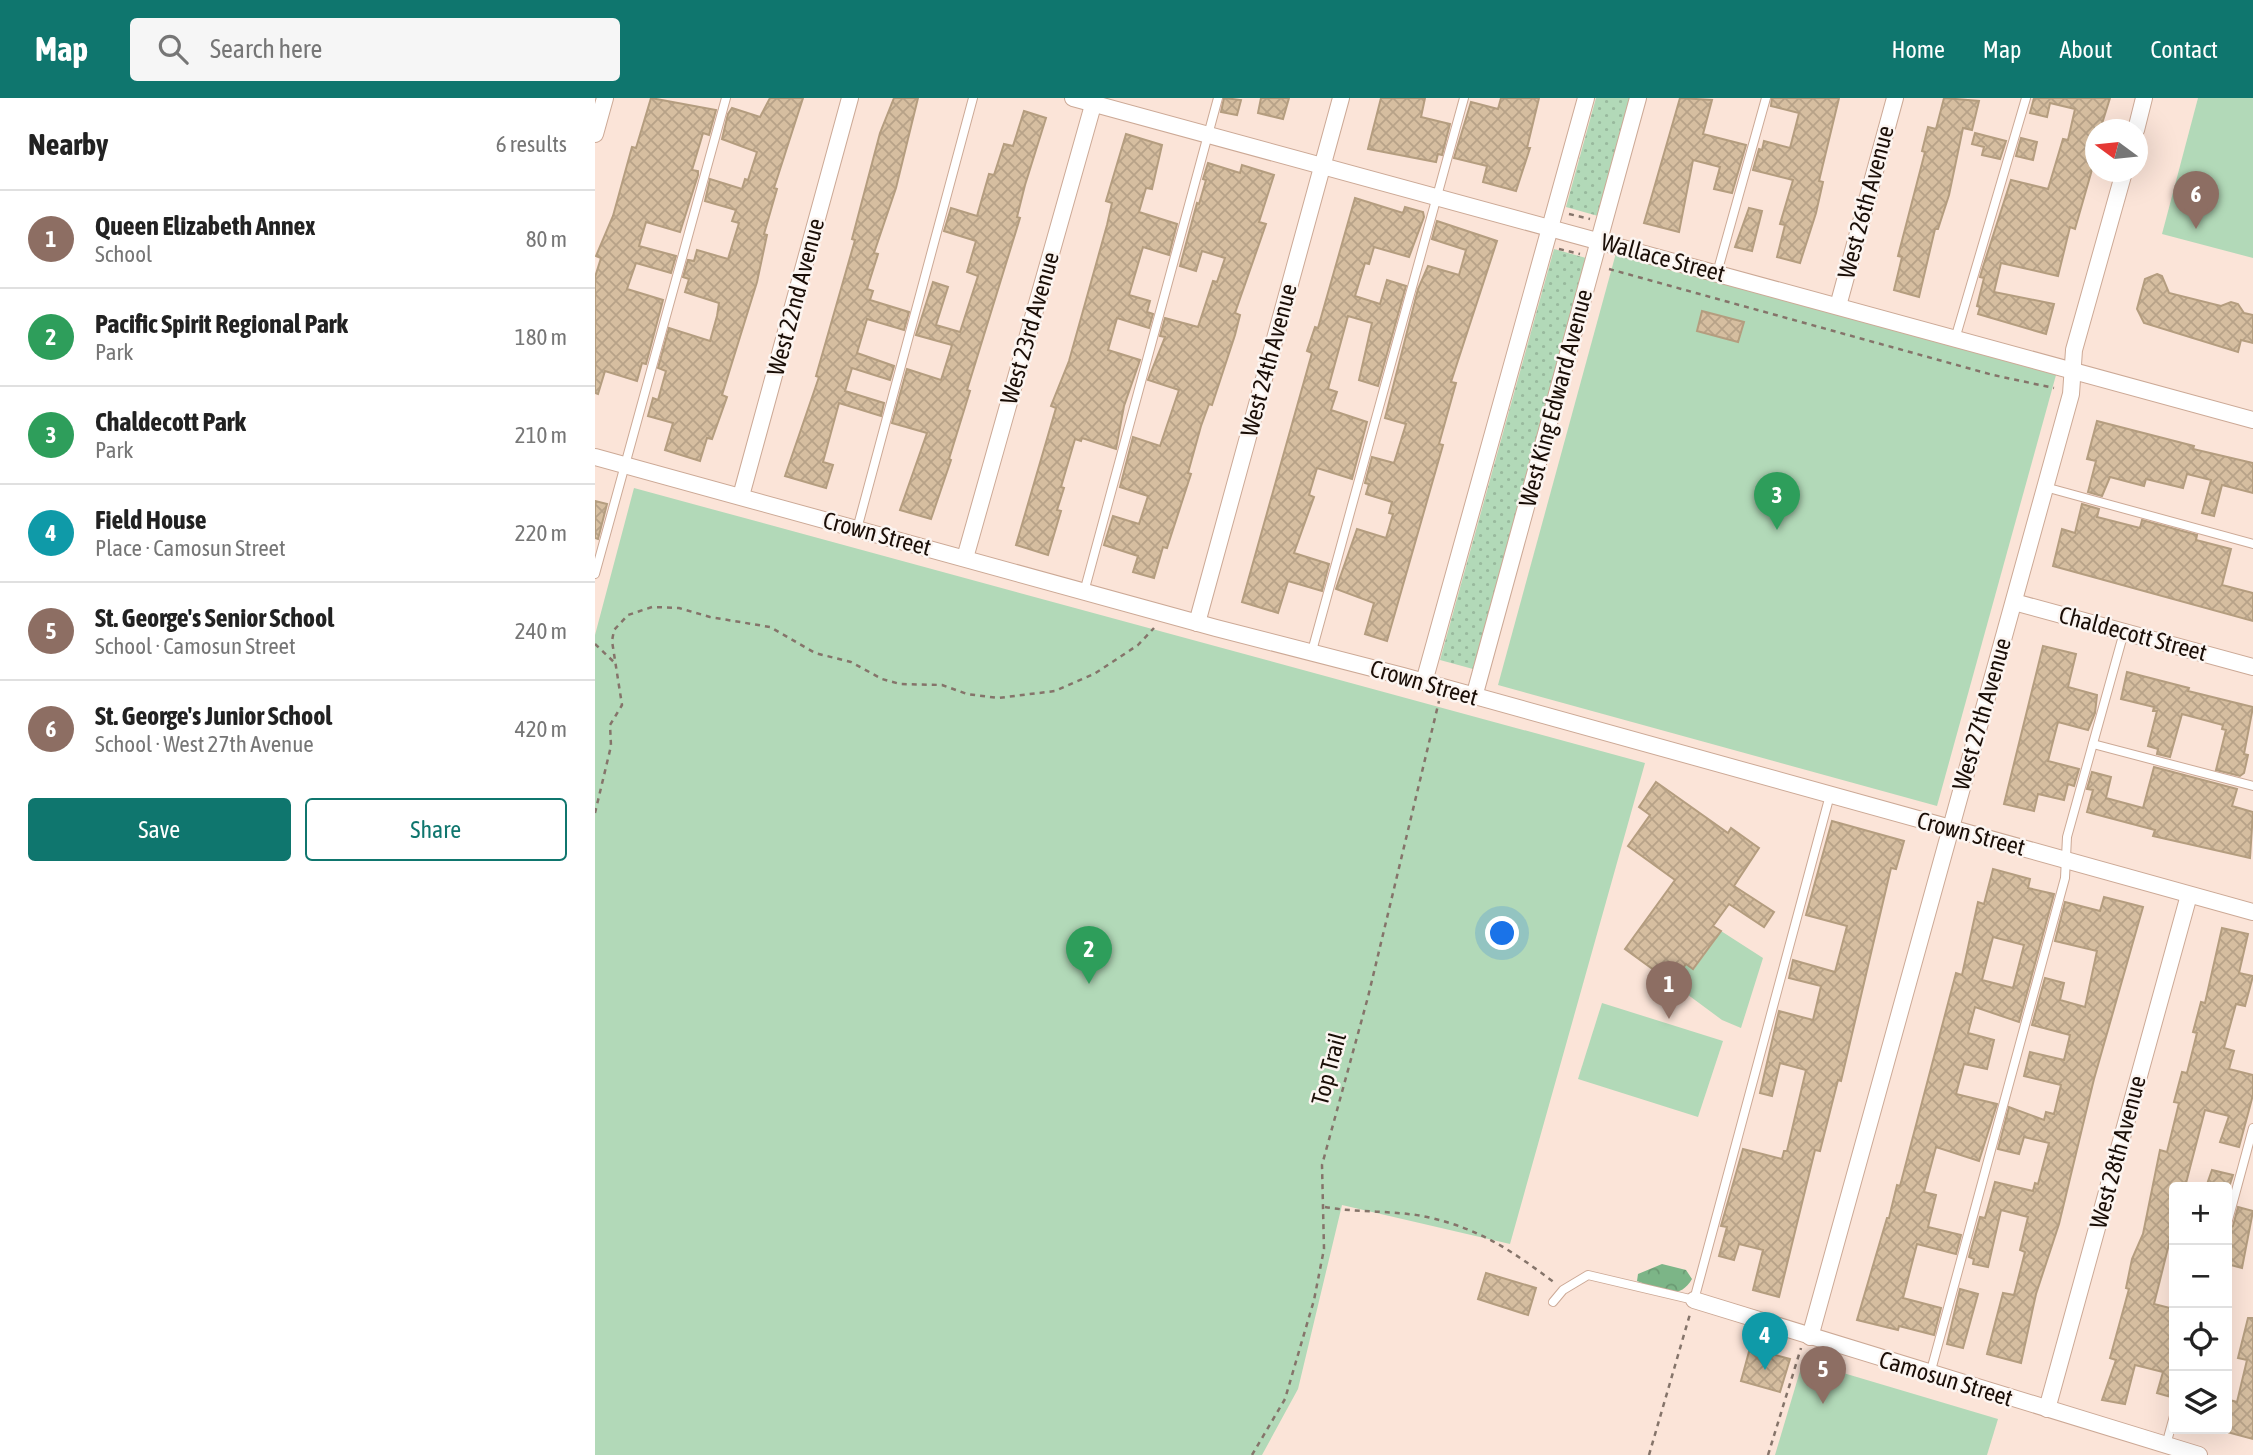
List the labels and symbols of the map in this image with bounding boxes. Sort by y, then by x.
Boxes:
north arrow [2085,119,2148,182]
street label: West 26th Avenue [1832,123,1899,281]
pin: 6 [2173,171,2219,229]
street label: West 22nd Avenue [762,215,829,378]
street label: Wallace Street [1598,228,1728,287]
street label: West 23rd Avenue [995,249,1064,407]
street label: West 24th Avenue [1235,281,1302,439]
street label: West King Edward Avenue [1514,286,1598,509]
pin: 3 [1754,472,1800,530]
street label: Crown Street [820,506,934,561]
street label: Chaldecott Street [2056,601,2210,666]
street label: West 27th Avenue [1947,635,2016,793]
street label: Crown Street [1367,654,1481,711]
street label: Crown Street [1914,806,2028,861]
your location [1485,916,1519,950]
pin: 2 [1066,926,1112,984]
pin: 1 [1646,961,1692,1019]
street label: Top Trail [1306,1029,1351,1108]
street label: West 28th Avenue [2084,1073,2151,1231]
pin: 4 [1742,1312,1788,1370]
street label: Camosun Street [1876,1345,2016,1412]
pin: 5 [1800,1346,1846,1404]

